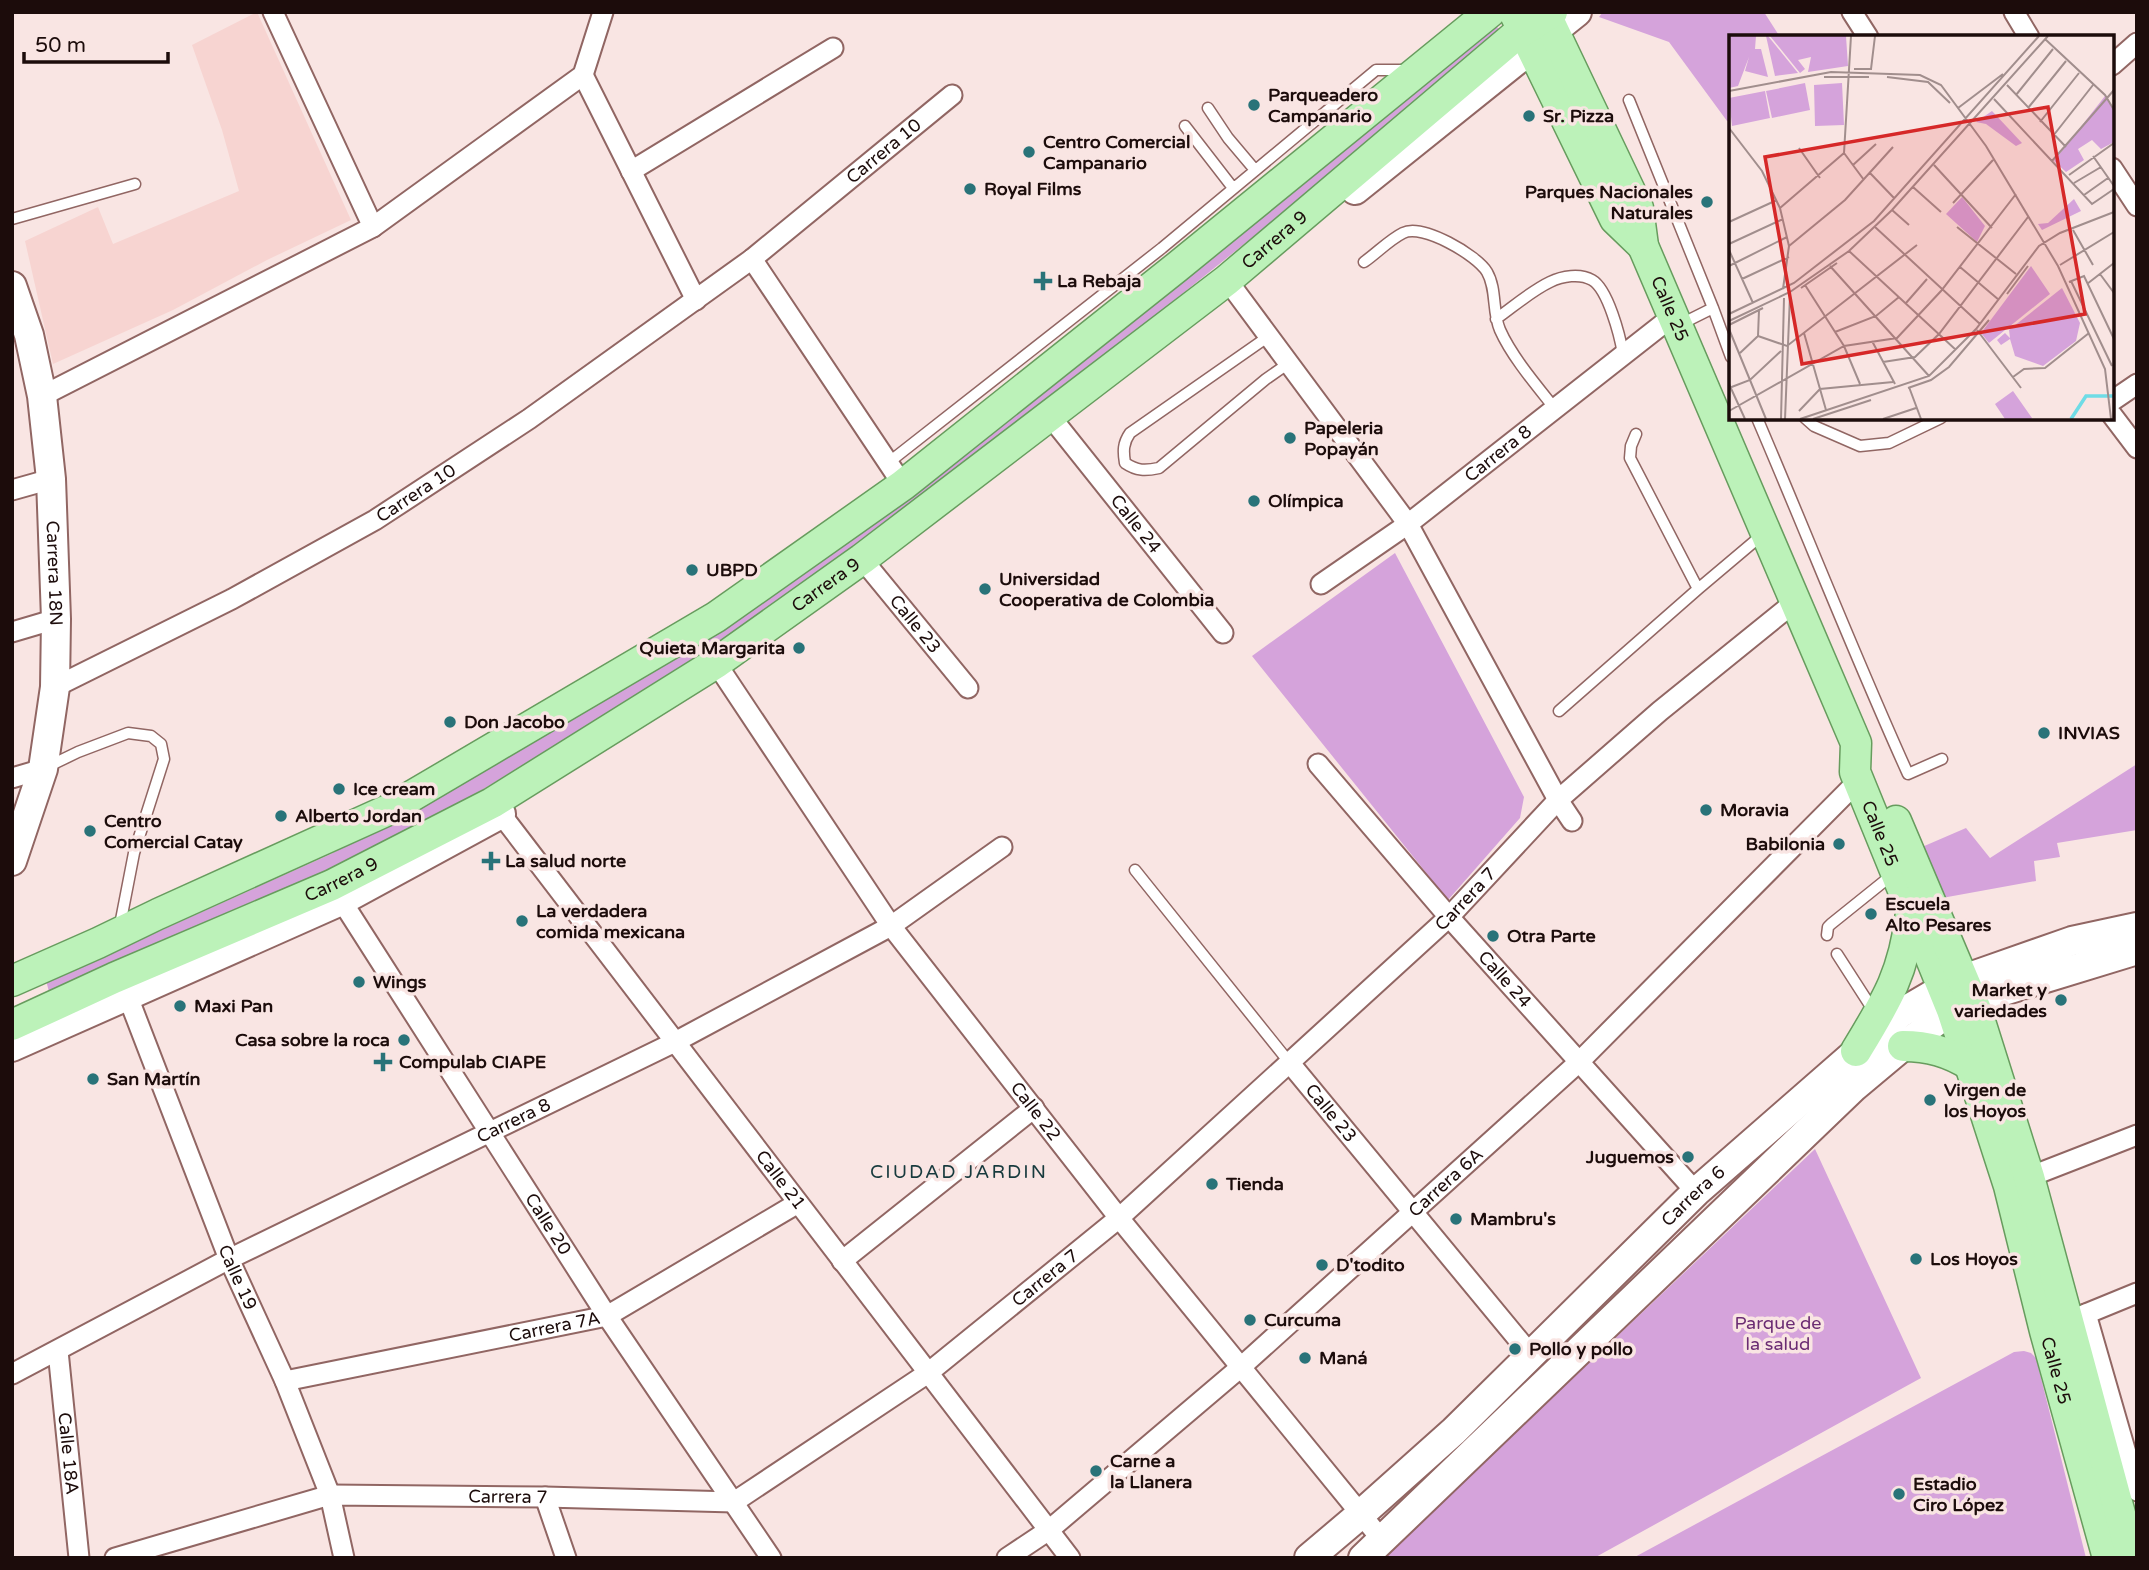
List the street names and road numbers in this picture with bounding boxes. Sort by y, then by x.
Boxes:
street label: Carrera 10 [842,114,926,188]
street label: Carrera 9 [1237,206,1312,274]
street label: Calle 25 [1646,272,1694,345]
street label: Carrera 8 [1460,420,1536,487]
street label: Carrera 10 [372,459,460,527]
street label: Calle 24 [1106,490,1166,558]
street label: Carrera 18N [41,520,67,626]
street label: Carrera 9 [787,553,864,617]
street label: Calle 23 [885,590,946,658]
street label: Calle 25 [1857,797,1903,870]
street label: Carrera 9 [301,852,382,907]
street label: Carrera 7 [1430,863,1501,936]
street label: Calle 24 [1474,946,1536,1012]
street label: Calle 22 [1006,1077,1066,1145]
street label: Calle 23 [1301,1079,1362,1147]
street label: Carrera 8 [473,1093,554,1148]
street label: Carrera 6A [1404,1143,1487,1222]
street label: Calle 21 [751,1146,811,1214]
street label: Carrera 6 [1657,1161,1729,1231]
street label: Calle 20 [520,1189,576,1259]
street label: Calle 19 [214,1242,262,1313]
street label: Carrera 7 [1007,1244,1083,1311]
street label: Carrera 7A [507,1307,602,1347]
street label: Calle 25 [2036,1334,2076,1407]
street label: Calle 18A [53,1411,84,1496]
street label: Carrera 7 [468,1485,548,1508]

